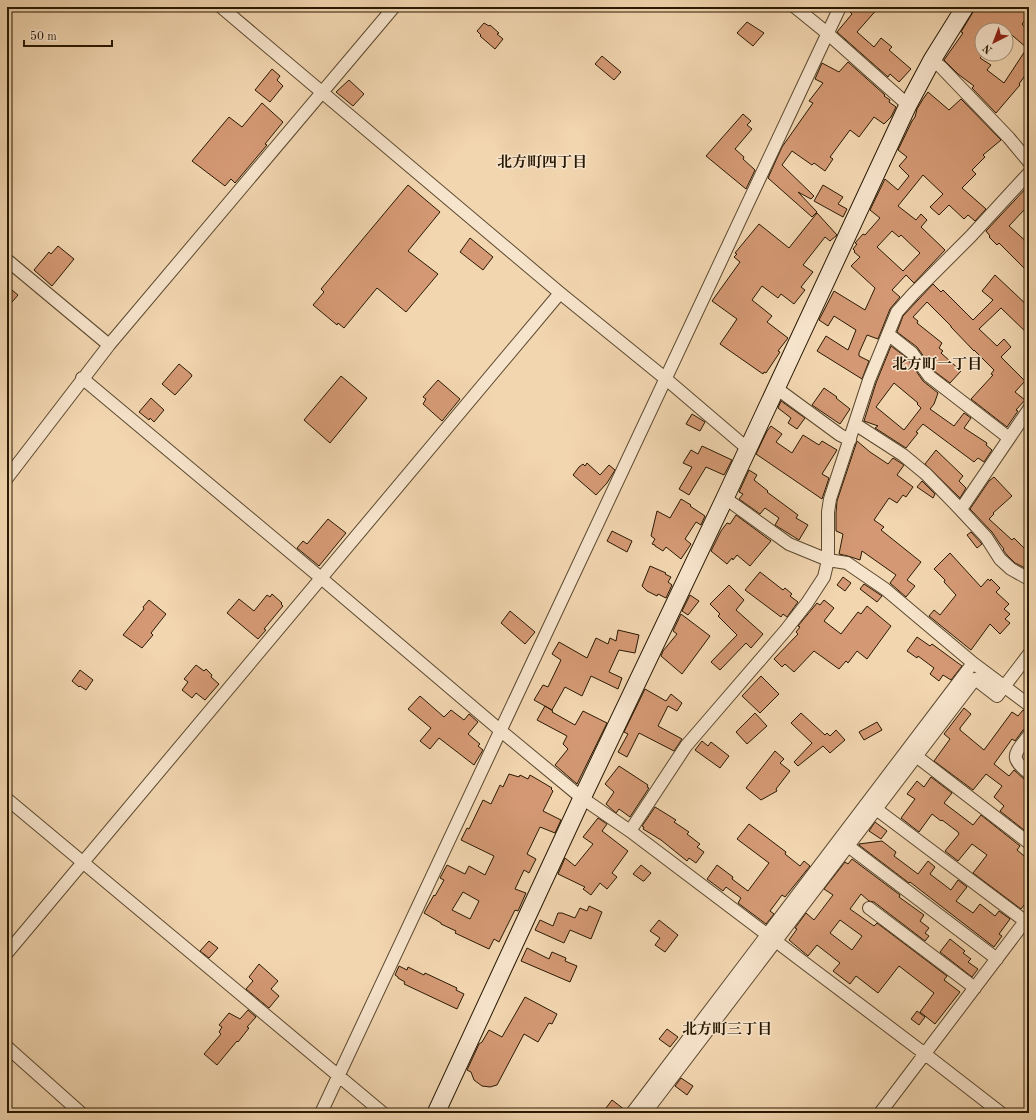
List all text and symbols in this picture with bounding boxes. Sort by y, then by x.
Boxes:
scale bar [24,22,112,48]
north arrow [974,22,1014,62]
text: 50 m [30,30,57,43]
text: N [981,41,995,55]
district label: 北方町四丁目 [497,154,587,171]
district label: 北方町一丁目 [892,356,982,373]
district label: 北方町三丁目 [682,1021,772,1038]

